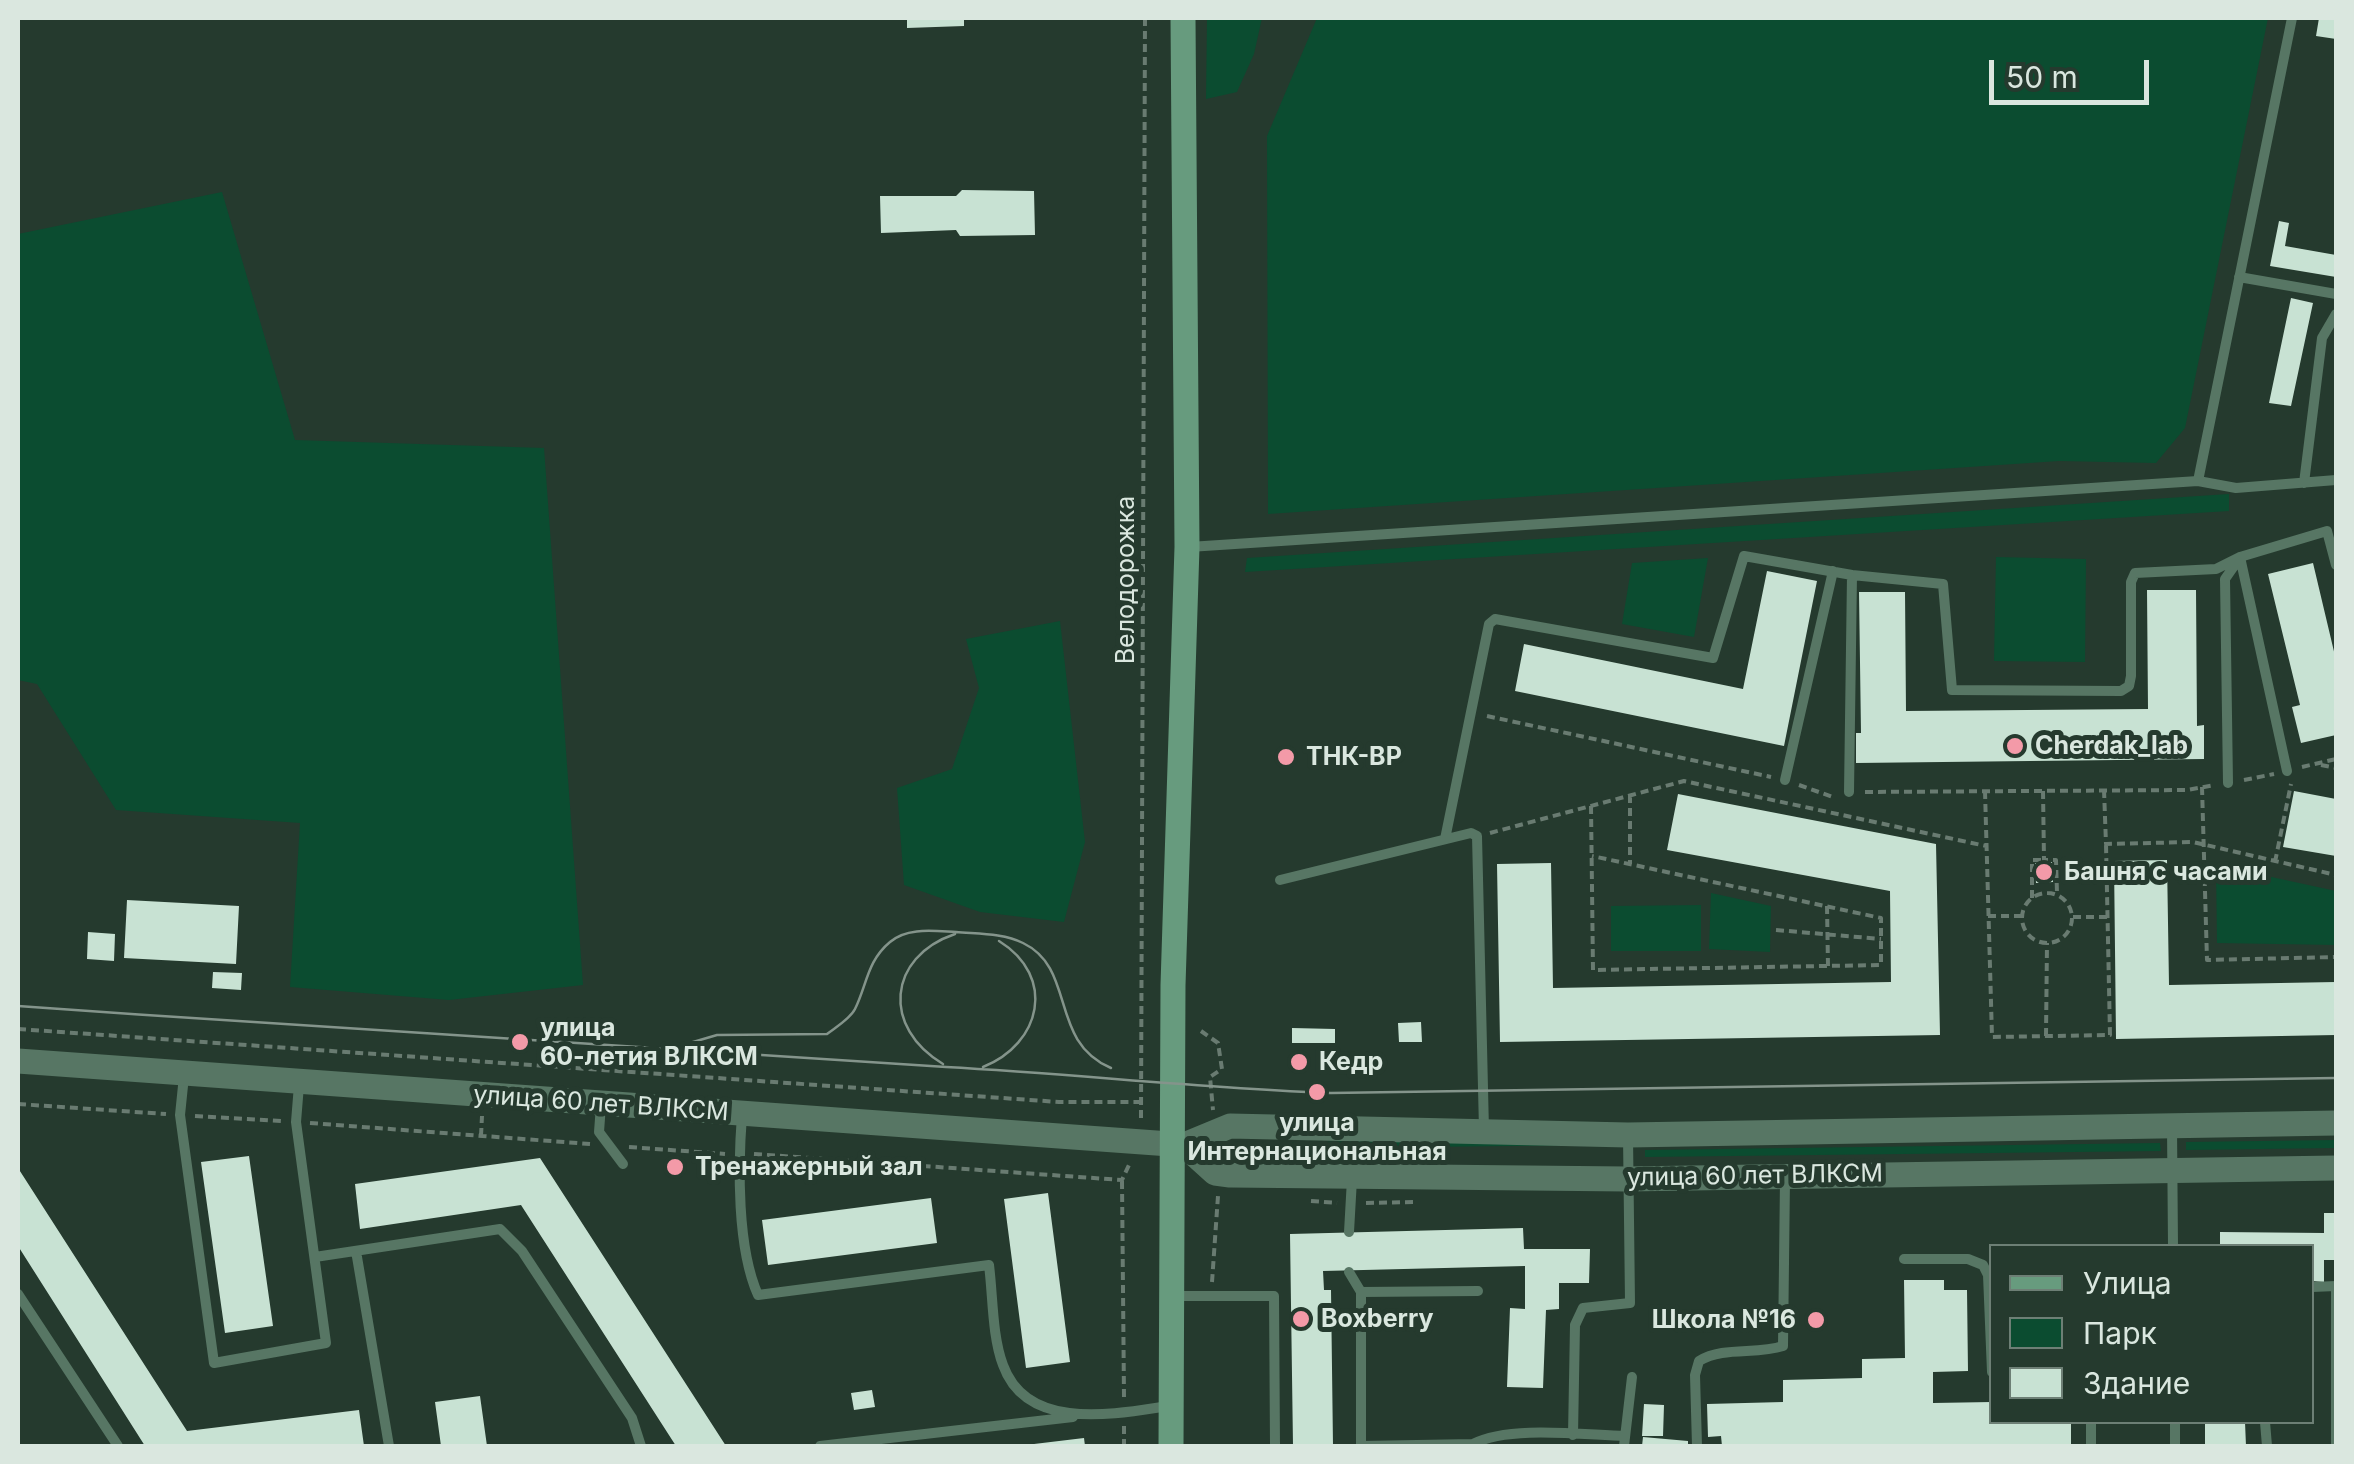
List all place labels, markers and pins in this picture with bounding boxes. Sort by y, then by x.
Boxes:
place label: Cherdak_lab [2035,731,2188,761]
marker: Cherdak_lab [2004,735,2026,757]
place label: ТНК-ВР [1306,742,1402,772]
marker: ТНК-ВР [1275,746,1297,768]
place label: Башня с часами [2064,857,2268,887]
marker: Башня с часами [2033,861,2055,883]
place label: улица 60-летия ВЛКСМ [540,1013,758,1072]
marker: улица 60-летия ВЛКСМ [509,1031,531,1053]
place label: Кедр [1319,1047,1383,1077]
marker: Кедр [1288,1051,1310,1073]
marker: улица Интернациональная [1306,1081,1328,1103]
place label: улица Интернациональная [1187,1108,1447,1167]
place label: Тренажерный зал [695,1152,923,1182]
marker: Тренажерный зал [664,1156,686,1178]
place label: Boxberry [1321,1304,1434,1334]
place label: Школа №16 [1652,1305,1796,1335]
marker: Boxberry [1290,1308,1312,1330]
marker: Школа №16 [1805,1309,1827,1331]

